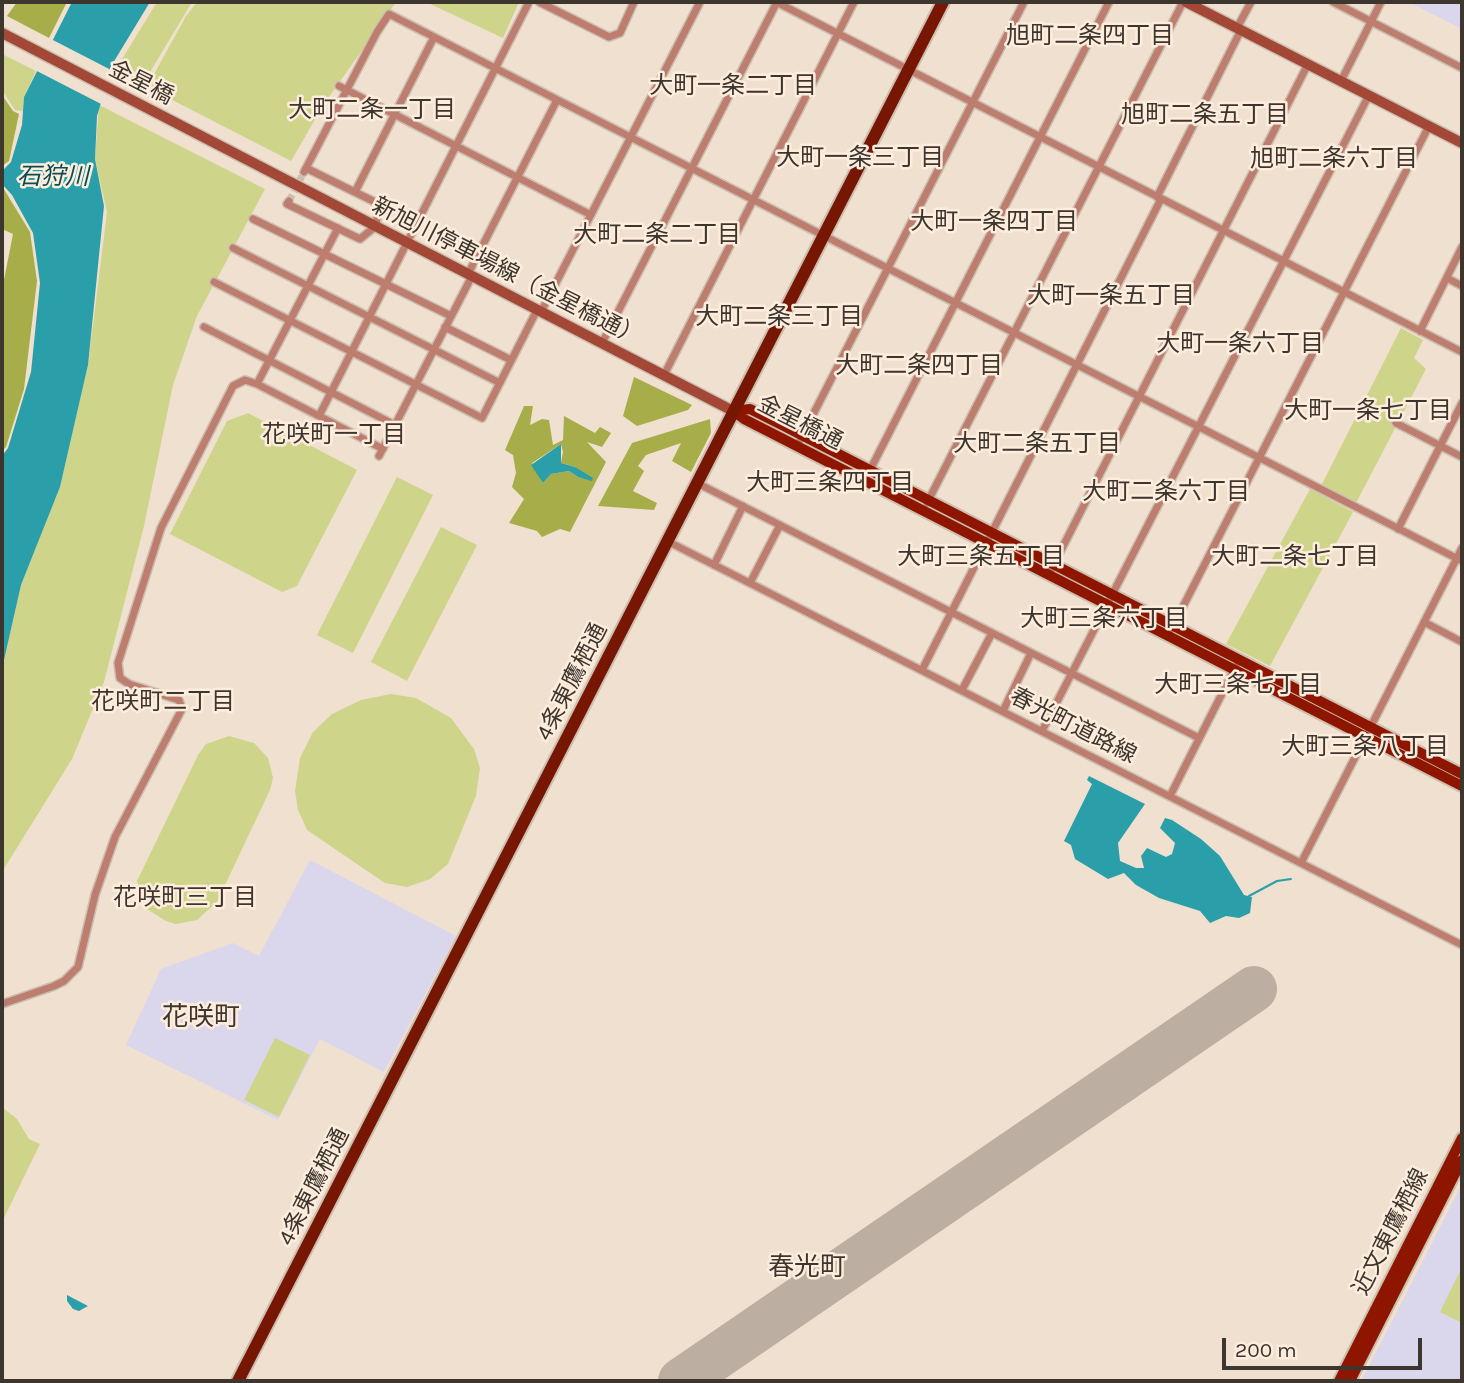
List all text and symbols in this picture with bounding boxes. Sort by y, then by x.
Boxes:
district label: 旭町二条四丁目 [1006,22,1174,50]
street label: 金星橋 [104,55,178,111]
district label: 大町一条二丁目 [649,72,817,100]
district label: 大町二条一丁目 [288,96,456,124]
district label: 旭町二条五丁目 [1121,101,1289,129]
district label: 大町一条三丁目 [776,144,944,172]
district label: 旭町二条六丁目 [1250,145,1418,173]
water label: 石狩川 [17,163,89,191]
street label: 新旭川停車場線（金星橋通） [368,192,646,352]
district label: 大町一条四丁目 [910,208,1078,236]
district label: 大町二条二丁目 [573,221,741,249]
district label: 大町一条五丁目 [1027,282,1195,310]
district label: 大町二条三丁目 [695,303,863,331]
district label: 大町一条六丁目 [1156,330,1324,358]
district label: 大町二条四丁目 [835,352,1003,380]
street label: 金星橋通 [753,390,847,456]
district label: 大町一条七丁目 [1284,397,1452,425]
district label: 花咲町一丁目 [262,421,406,449]
district label: 大町二条五丁目 [953,430,1121,458]
district label: 大町三条四丁目 [746,469,914,497]
district label: 大町二条六丁目 [1082,478,1250,506]
district label: 大町三条五丁目 [897,543,1065,571]
district label: 大町二条七丁目 [1211,543,1379,571]
district label: 大町三条六丁目 [1020,605,1188,633]
street label: 4条東鷹栖通 [531,619,613,745]
district label: 大町三条七丁目 [1154,671,1322,699]
street label: 春光町道路線 [1005,682,1141,770]
district label: 花咲町二丁目 [91,688,235,716]
district label: 大町三条八丁目 [1281,733,1449,761]
district label: 花咲町三丁目 [113,884,257,912]
district label: 花咲町 [162,1002,240,1034]
street label: 4条東鷹栖通 [273,1124,355,1250]
street label: 近文東鷹栖線 [1347,1164,1435,1300]
district label: 春光町 [768,1252,846,1284]
scale bar [1226,1324,1426,1368]
text: 200 m [1235,1338,1297,1362]

